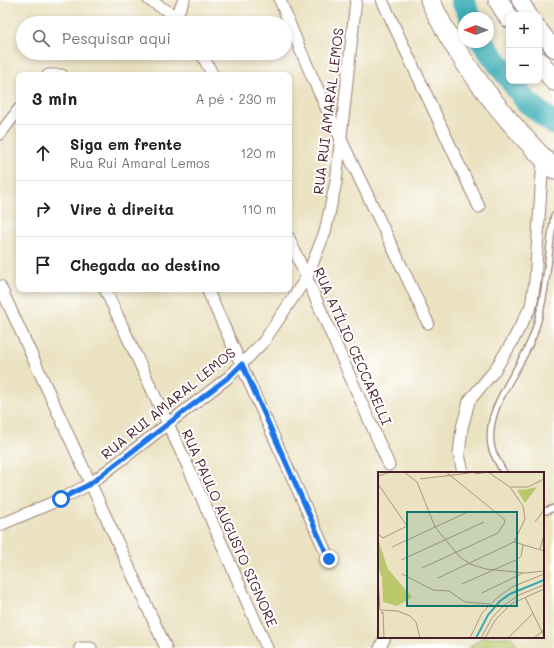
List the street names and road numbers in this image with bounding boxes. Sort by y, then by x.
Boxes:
street label: RUA RUI AMARAL LEMOS [308,26,348,196]
street label: RUA ATÍLIO CECCARELLI [310,264,396,428]
street label: RUA RUI AMARAL LEMOS [97,343,239,463]
street label: RUA PAULO AUGUSTO SIGNORE [178,426,282,630]

